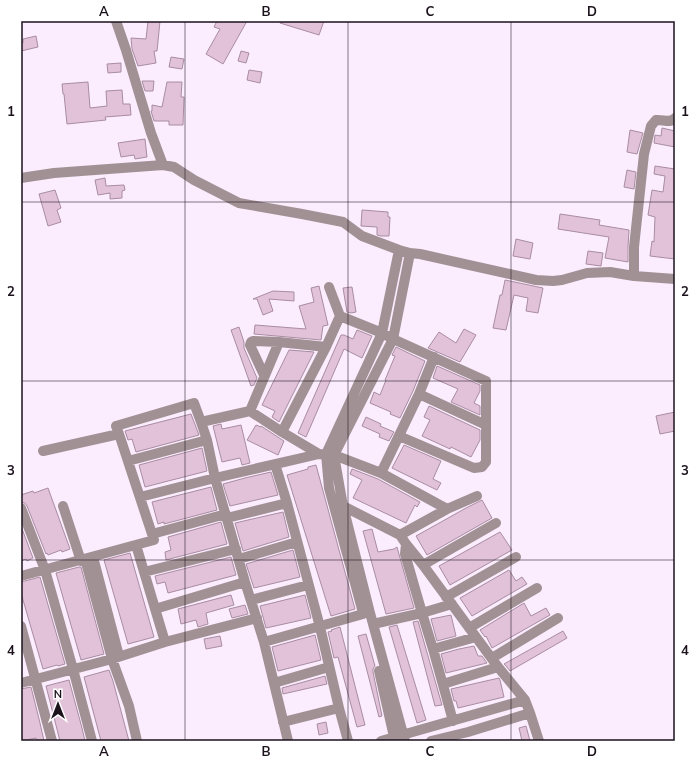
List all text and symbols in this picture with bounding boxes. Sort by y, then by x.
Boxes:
text: A [99,3,109,19]
text: B [262,3,271,19]
text: C [426,3,435,19]
text: D [587,3,597,19]
text: 1 [7,103,15,119]
text: 1 [681,103,689,119]
text: 2 [7,283,15,299]
text: 2 [681,283,689,299]
text: 3 [7,462,15,478]
text: 3 [681,462,689,478]
text: 4 [7,642,15,658]
text: 4 [681,642,689,658]
north arrow [38,684,78,724]
text: N [54,687,62,701]
text: A [99,743,109,759]
text: B [262,743,271,759]
text: C [426,743,435,759]
text: D [587,743,597,759]

